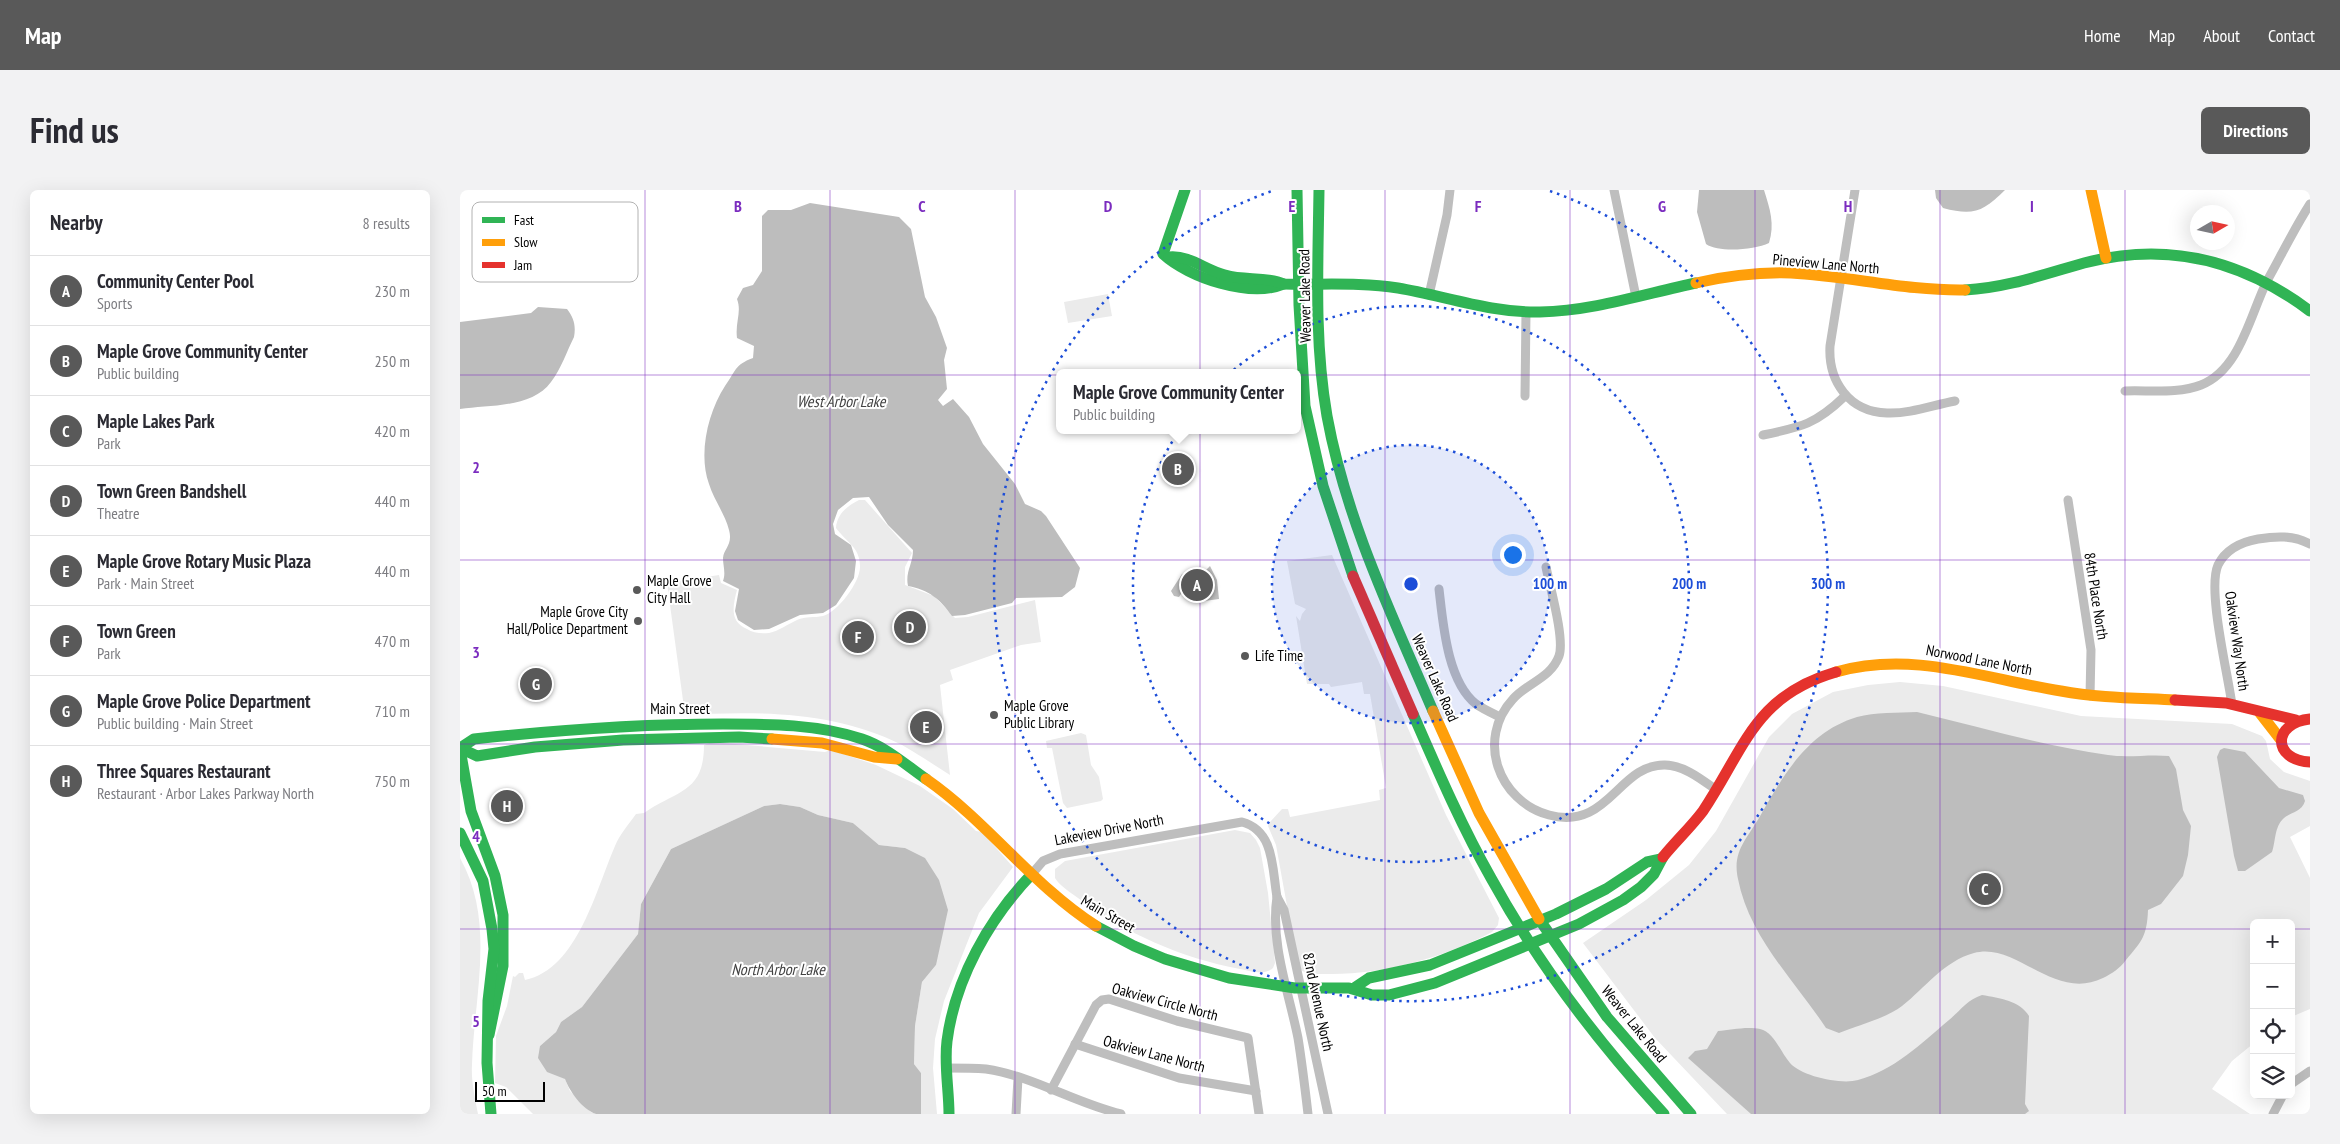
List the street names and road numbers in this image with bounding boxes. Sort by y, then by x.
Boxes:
street label: Weaver Lake Road [1294,249,1315,343]
street label: Pineview Lane North [1772,249,1880,278]
street label: 84th Place North [2080,551,2113,641]
street label: Oakview Way North [2221,590,2254,692]
street label: Weaver Lake Road [1408,631,1463,724]
street label: Norwood Lane North [1924,640,2034,679]
street label: Main Street [650,699,710,718]
street label: Lakeview Drive North [1053,810,1165,849]
street label: Main Street [1078,890,1139,937]
street label: 82nd Avenue North [1299,951,1338,1053]
street label: Oakview Circle North [1110,978,1220,1025]
street label: Weaver Lake Road [1598,981,1671,1066]
street label: Oakview Lane North [1101,1031,1207,1076]

